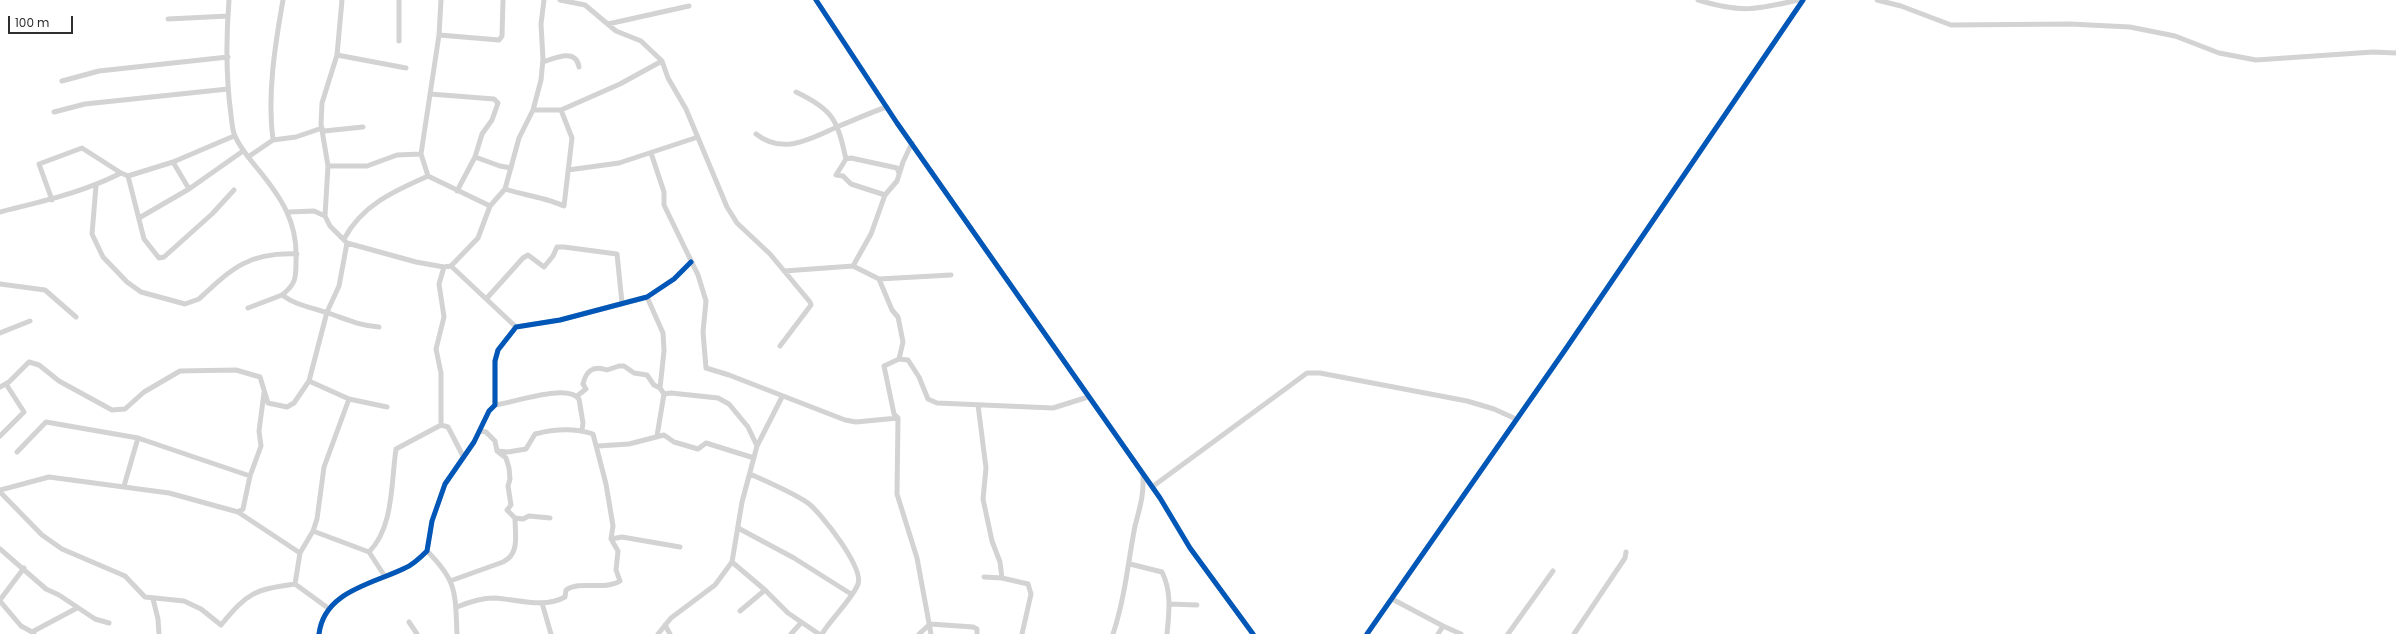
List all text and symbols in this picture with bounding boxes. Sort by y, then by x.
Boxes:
scale bar [10,8,75,34]
text: 100 m [15,14,49,31]

